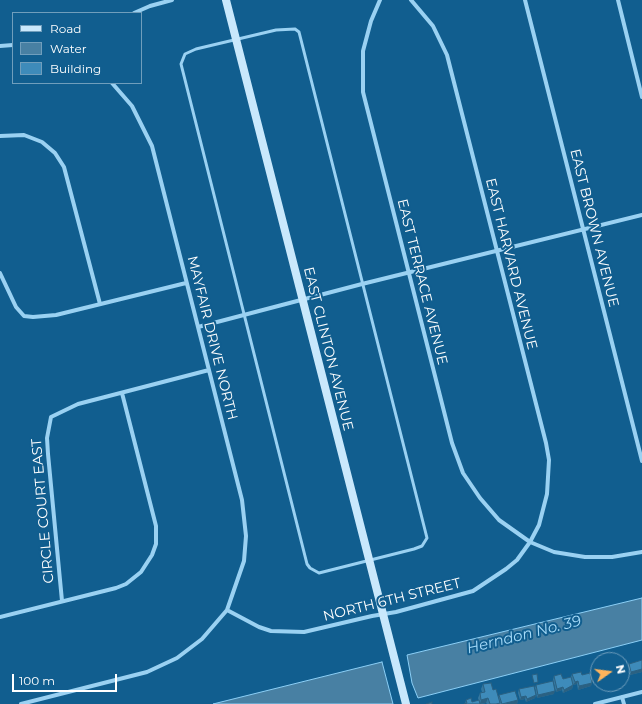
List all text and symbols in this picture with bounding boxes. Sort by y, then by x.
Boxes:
legend [12,12,142,84]
text: Road [50,21,81,36]
text: Water [50,41,86,56]
text: Building [50,61,101,76]
street label: EAST BROWN AVENUE [566,147,622,309]
street label: EAST HARVARD AVENUE [482,177,540,351]
street label: EAST TERRACE AVENUE [393,197,451,367]
street label: MAYFAIR DRIVE NORTH [183,254,241,422]
street label: EAST CLINTON AVENUE [299,265,357,433]
street label: CIRCLE COURT EAST [28,438,58,584]
street label: NORTH 6TH STREET [322,575,462,625]
water label: Herndon No. 39 [465,612,583,658]
north arrow [590,652,630,692]
text: N [613,663,629,675]
scale bar [14,666,119,692]
text: 100 m [19,673,55,688]

